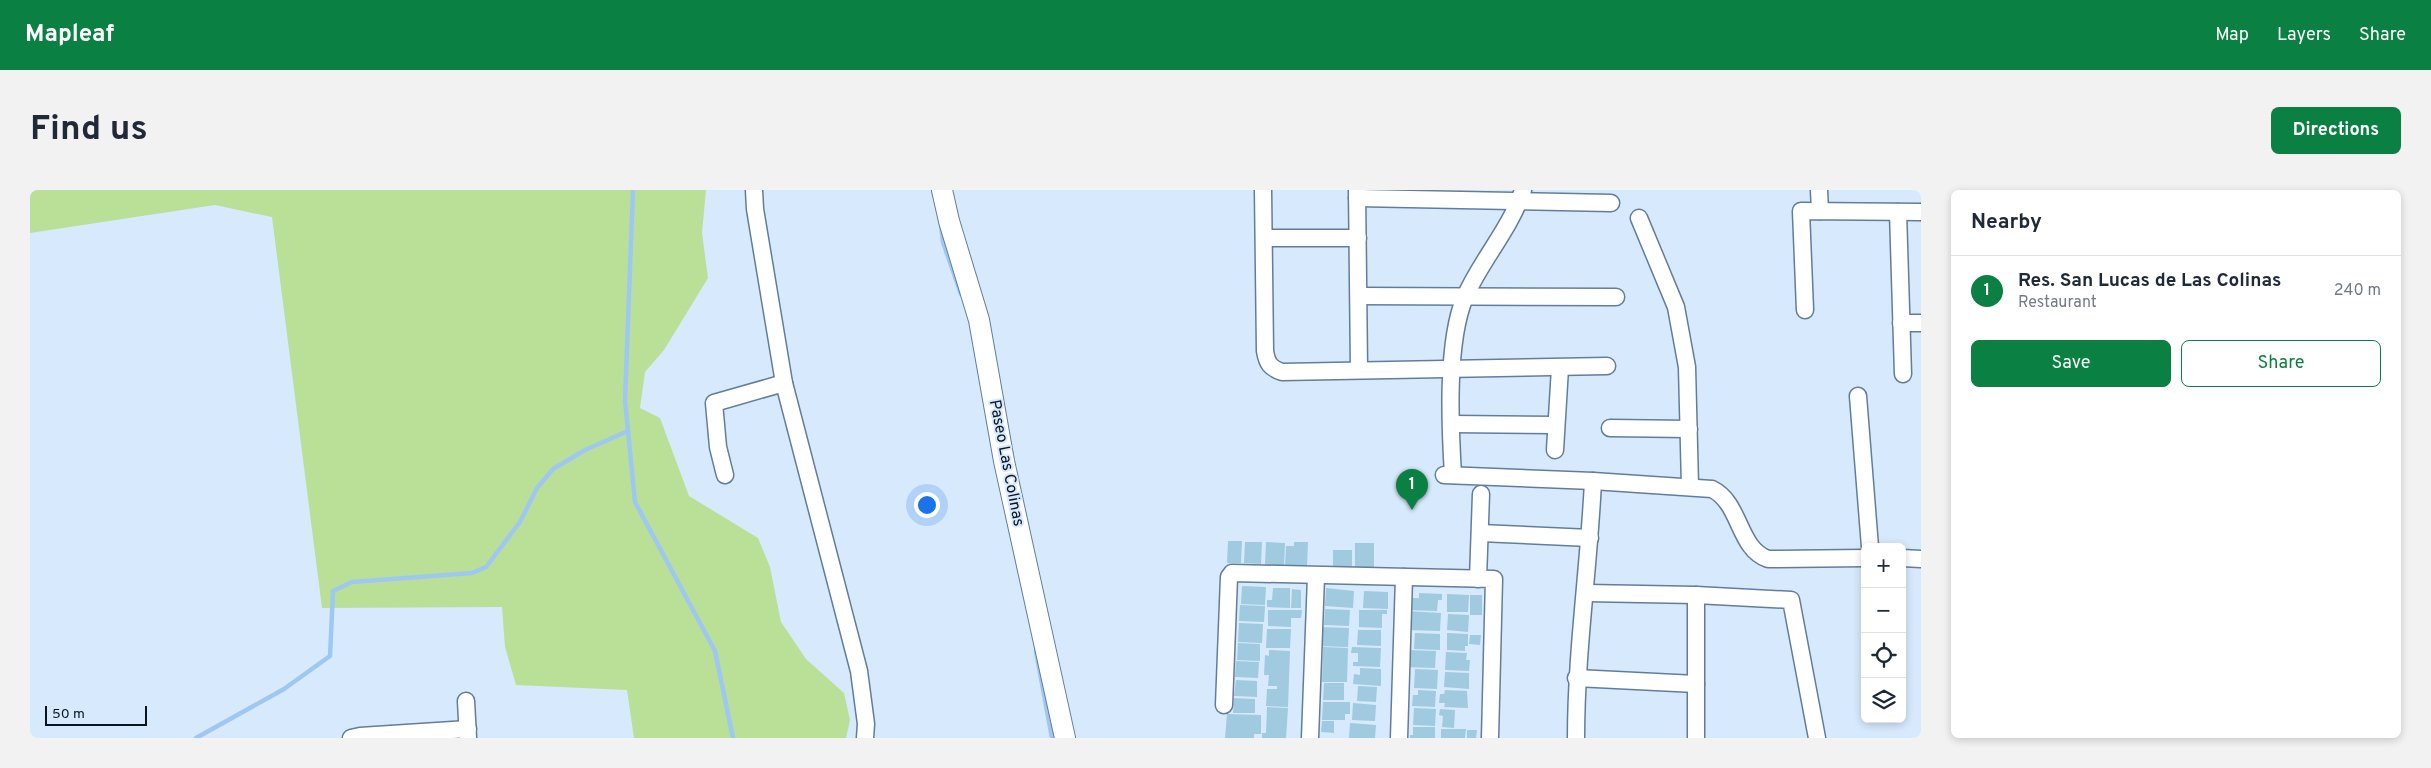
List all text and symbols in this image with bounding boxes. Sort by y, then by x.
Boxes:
text: Mapleaf [25,20,114,50]
text: Map [2215,24,2249,47]
text: Layers [2277,24,2331,47]
text: Share [2359,24,2406,47]
button: Directions [2271,107,2401,154]
text: Find us [30,108,148,152]
text: Nearby [1971,209,2042,236]
text: Res. San Lucas de Las Colinas [2018,269,2281,293]
text: 1 [1984,281,1990,301]
text: 240 m [2334,281,2381,301]
text: Restaurant [2018,293,2097,313]
button: Save [1971,340,2171,387]
button: Share [2181,340,2381,387]
street label: Paseo Las Colinas [984,398,1028,528]
pin: 1 [1396,469,1428,510]
your location [914,492,940,518]
map controls [1861,543,1906,723]
button: + [1861,543,1906,588]
button: − [1861,588,1906,633]
button: locate [1861,633,1906,678]
button: layers [1861,678,1906,723]
scale bar [45,703,148,726]
text: 50 m [52,706,85,723]

